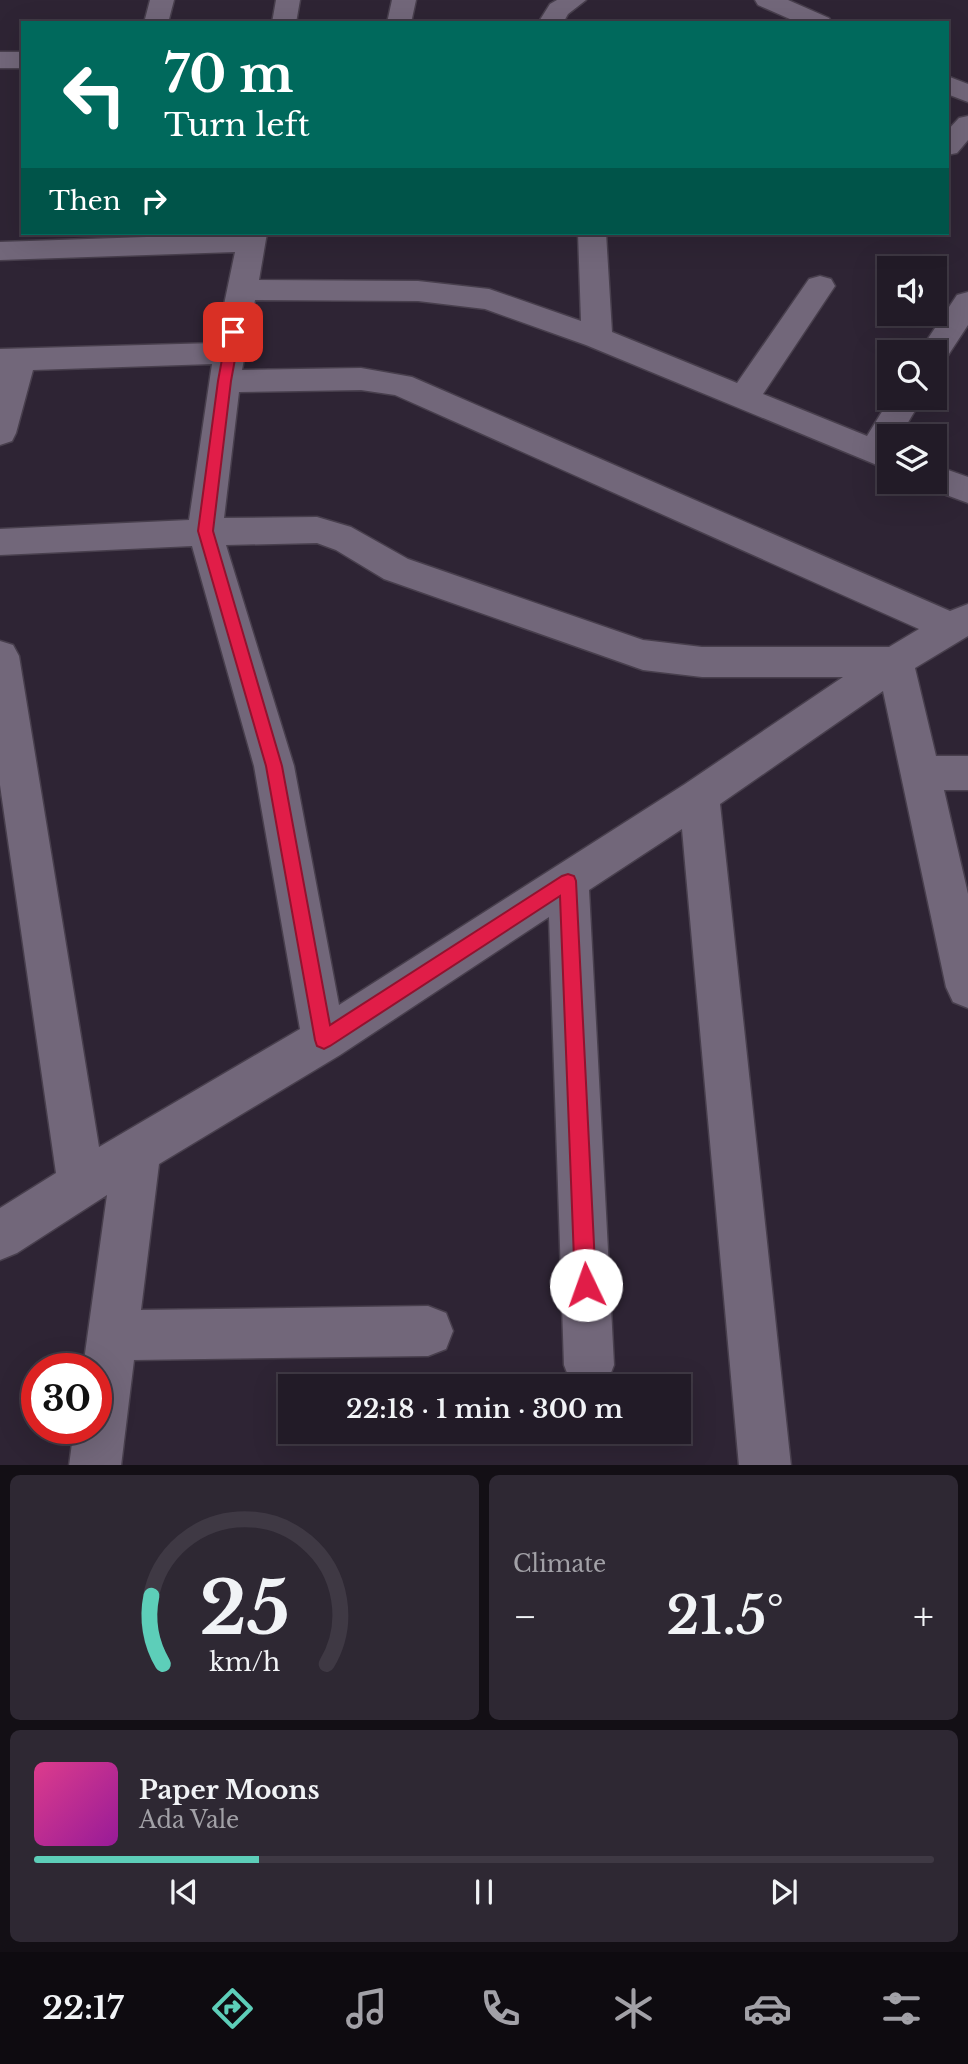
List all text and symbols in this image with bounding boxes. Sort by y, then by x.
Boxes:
text: 70 m [164,44,294,105]
icon: left [49,49,140,140]
text: Turn left [164,105,310,145]
icon: right [135,182,173,220]
text: Then [49,185,121,217]
map controls [877,256,947,494]
button: sound [877,256,947,326]
pin [203,302,263,362]
icon: arrive [214,313,252,351]
button: search [877,340,947,410]
button: layers [877,424,947,494]
position arrow [549,1248,623,1322]
speed limit sign: 30 [21,1353,112,1444]
text: 22:18 · 1 min · 300 m [346,1393,623,1425]
text: Climate [513,1550,606,1578]
text: 25 [199,1563,290,1654]
text: 21.5° [666,1584,784,1648]
text: − [513,1593,537,1640]
text: + [913,1593,934,1640]
text: km/h [209,1646,280,1677]
text: Paper Moons [139,1774,320,1806]
text: Ada Vale [139,1806,239,1834]
icon: previous [165,1873,203,1911]
icon: pause [465,1873,503,1911]
icon: next [765,1873,803,1911]
icon: directions [208,1984,257,2033]
icon: music [342,1984,391,2033]
icon: phone [476,1984,525,2033]
icon: climate [609,1984,658,2033]
icon: car [743,1984,792,2033]
icon: filters [877,1984,926,2033]
text: 22:17 [42,1988,124,2028]

